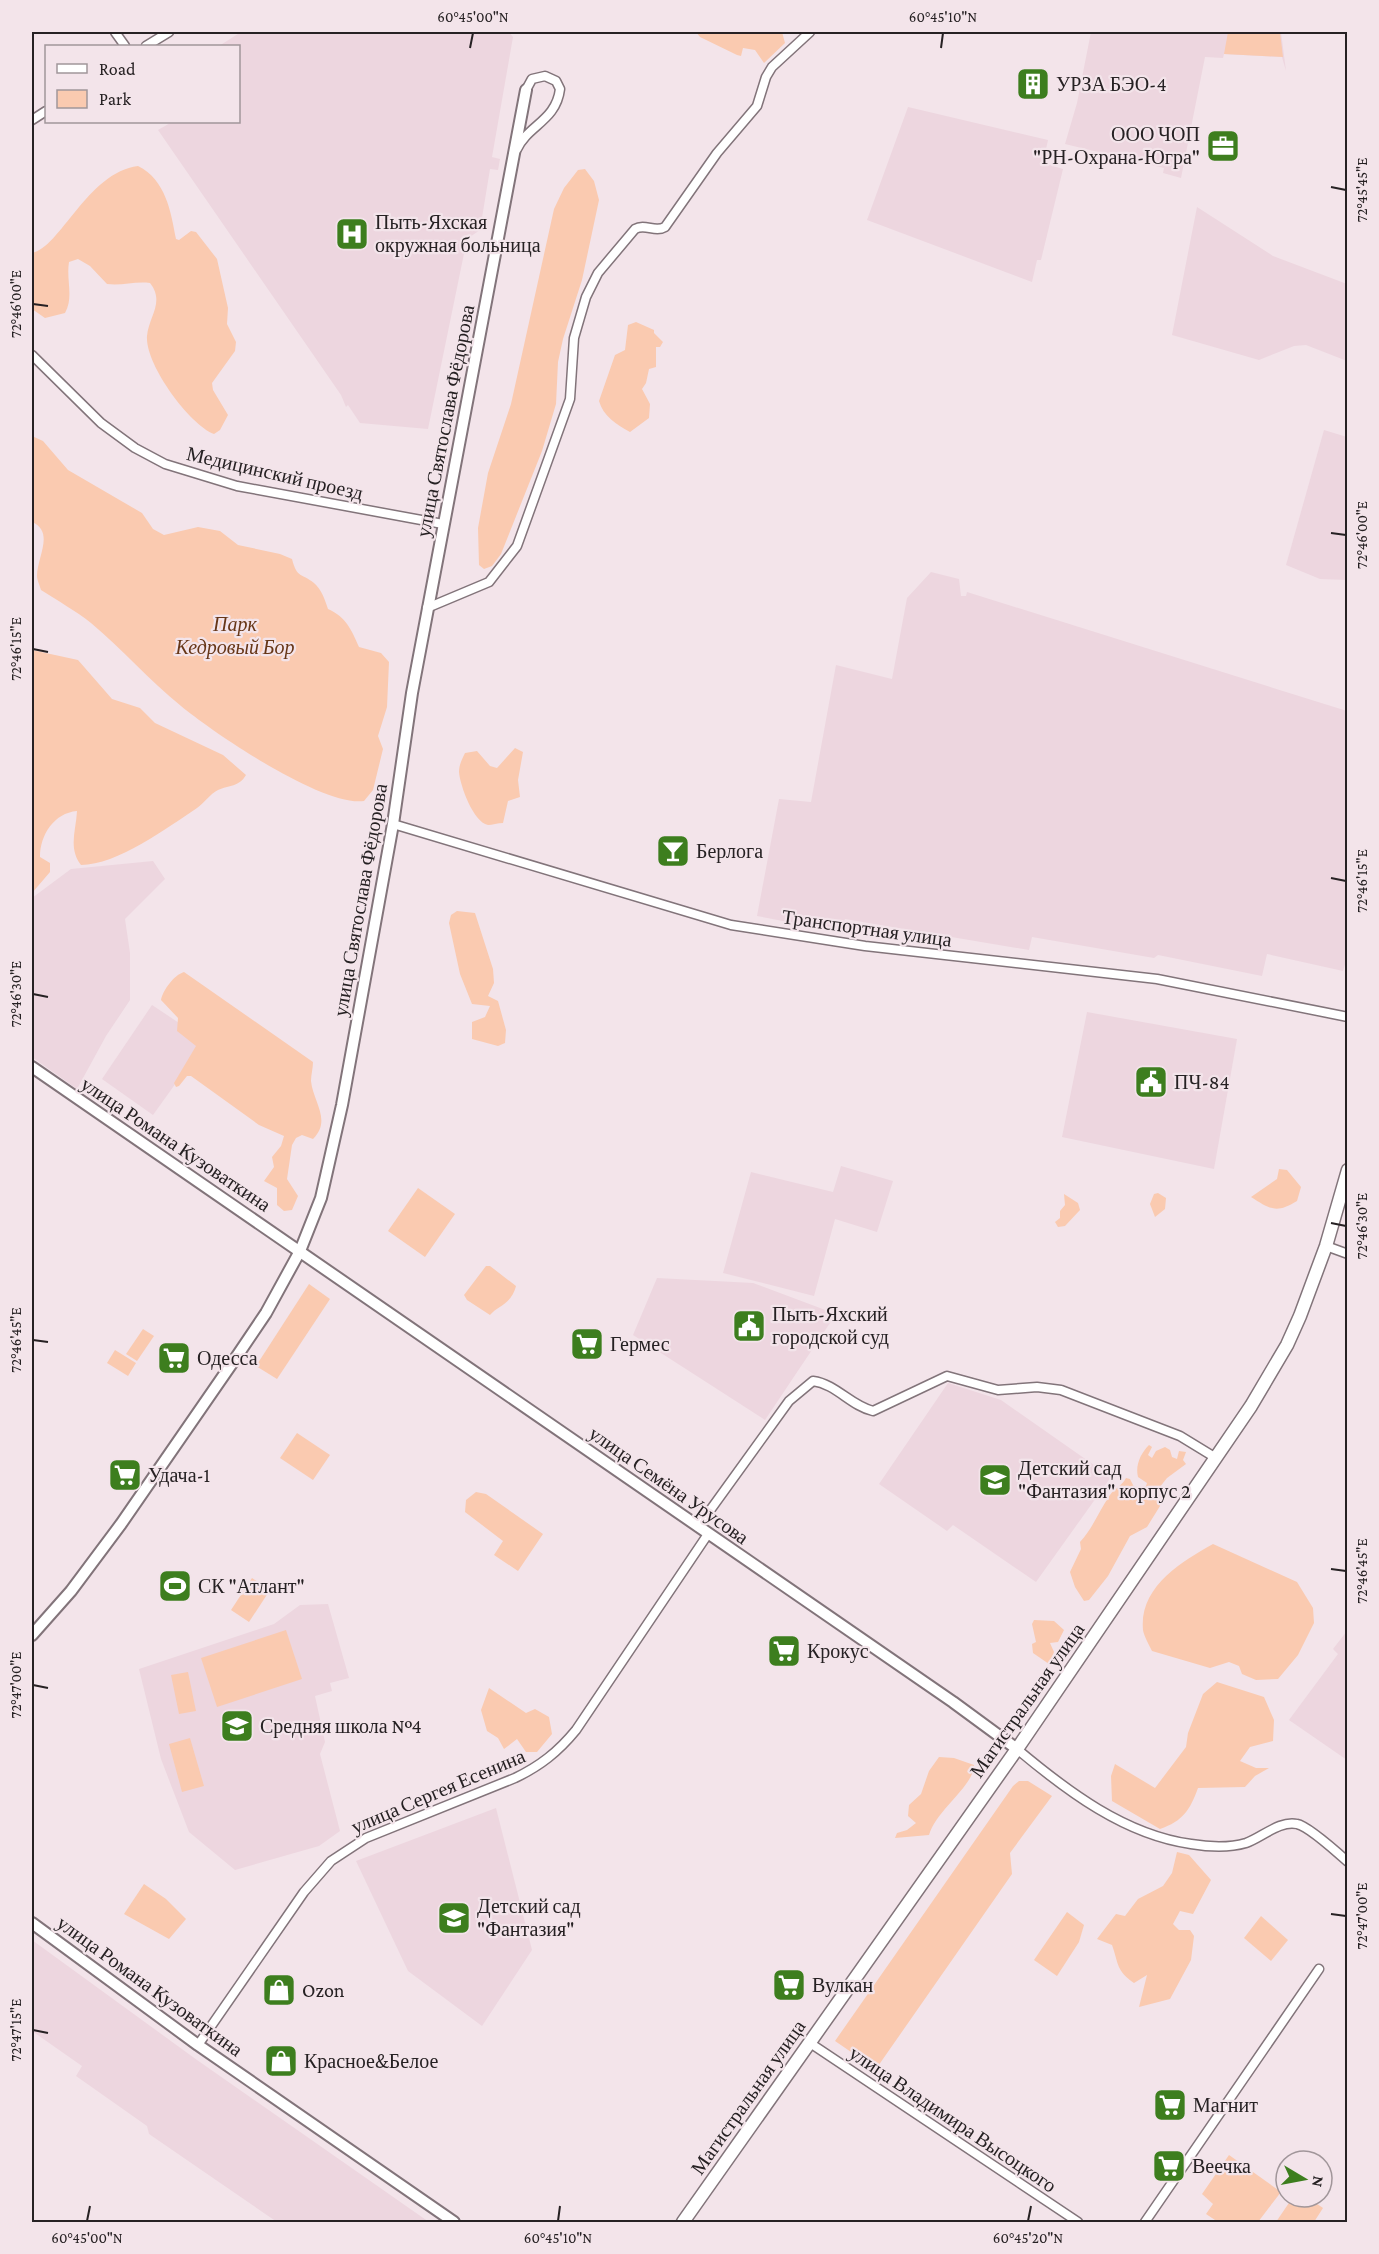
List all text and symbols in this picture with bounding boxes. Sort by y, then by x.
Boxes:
text: 60°45'00"N [437,9,509,25]
text: 60°45'10"N [909,9,977,25]
legend [45,45,240,123]
text: Road [99,59,136,79]
building icon: УРЗА БЭО-4 [1015,66,1051,102]
place label: УРЗА БЭО-4 [1056,73,1167,95]
text: Park [99,89,131,109]
place label: ООО ЧОП "РН-Охрана-Югра" [1033,123,1200,169]
office icon: ООО ЧОП "РН-Охрана-Югра" [1205,128,1241,164]
text: 72°45'45"E [1354,158,1370,222]
place label: Пыть-Яхская окружная больница [375,211,541,257]
hospital icon: Пыть-Яхская окружная больница [334,216,370,252]
text: 72°46'00"E [8,270,24,338]
street label: улица Святослава Фёдорова [412,303,479,539]
street label: Медицинский проезд [184,442,365,505]
text: 72°46'00"E [1354,501,1370,569]
park label: Парк Кедровый Бор [174,613,295,659]
text: 72°46'15"E [8,617,24,681]
street label: улица Святослава Фёдорова [329,782,392,1018]
bar icon: Берлога [655,833,691,869]
place label: Берлога [696,840,763,863]
text: 72°46'15"E [1354,849,1370,913]
street label: Транспортная улица [781,905,953,952]
text: 72°46'30"E [8,961,24,1027]
public building icon: ПЧ-84 [1133,1064,1169,1100]
place label: ПЧ-84 [1174,1071,1230,1093]
street label: улица Романа Кузоваткина [76,1072,275,1217]
text: 72°46'30"E [1354,1193,1370,1259]
place label: Пыть-Яхский городской суд [772,1303,889,1349]
text: 72°46'45"E [8,1307,24,1373]
public building icon: Пыть-Яхский городской суд [731,1308,767,1344]
supermarket icon: Гермес [569,1326,605,1362]
place label: Гермес [610,1333,670,1356]
supermarket icon: Одесса [156,1340,192,1376]
place label: Одесса [197,1347,258,1370]
street label: улица Семёна Урусова [584,1422,753,1549]
supermarket icon: Удача-1 [107,1457,143,1493]
place label: Детский сад "Фантазия" корпус 2 [1018,1457,1191,1503]
school or university icon: Детский сад "Фантазия" корпус 2 [977,1462,1013,1498]
place label: Удача-1 [148,1464,210,1487]
text: 72°46'45"E [1354,1538,1370,1604]
sports icon: СК "Атлант" [157,1568,193,1604]
place label: СК "Атлант" [198,1575,305,1597]
street label: Магистральная улица [965,1618,1090,1782]
supermarket icon: Крокус [766,1633,802,1669]
place label: Крокус [807,1640,869,1663]
text: 72°47'00"E [8,1651,24,1719]
school or university icon: Средняя школа №4 [219,1708,255,1744]
place label: Средняя школа №4 [260,1715,422,1738]
street label: улица Сергея Есенина [348,1744,529,1838]
text: 72°47'00"E [1354,1882,1370,1950]
place label: Детский сад "Фантазия" [477,1895,581,1940]
school or university icon: Детский сад "Фантазия" [436,1900,472,1936]
street label: улица Романа Кузоваткина [52,1911,247,2062]
supermarket icon: Вулкан [771,1967,807,2003]
shop icon: Ozon [261,1972,297,2008]
place label: Вулкан [812,1974,873,1997]
place label: Ozon [302,1979,345,2001]
text: 72°47'15"E [8,1999,24,2061]
street label: Магистральная улица [686,2015,811,2179]
street label: улица Владимира Высоцкого [845,2041,1061,2197]
shop icon: Красное&Белое [263,2043,299,2079]
place label: Красное&Белое [304,2050,438,2073]
supermarket icon: Магнит [1152,2087,1188,2123]
place label: Магнит [1193,2094,1258,2116]
supermarket icon: Веечка [1151,2148,1187,2184]
north arrow [1274,2149,1334,2209]
place label: Веечка [1192,2155,1251,2177]
text: N [1309,2175,1328,2188]
text: 60°45'00"N [51,2230,123,2246]
text: 60°45'10"N [524,2230,592,2246]
text: 60°45'20"N [993,2230,1063,2246]

